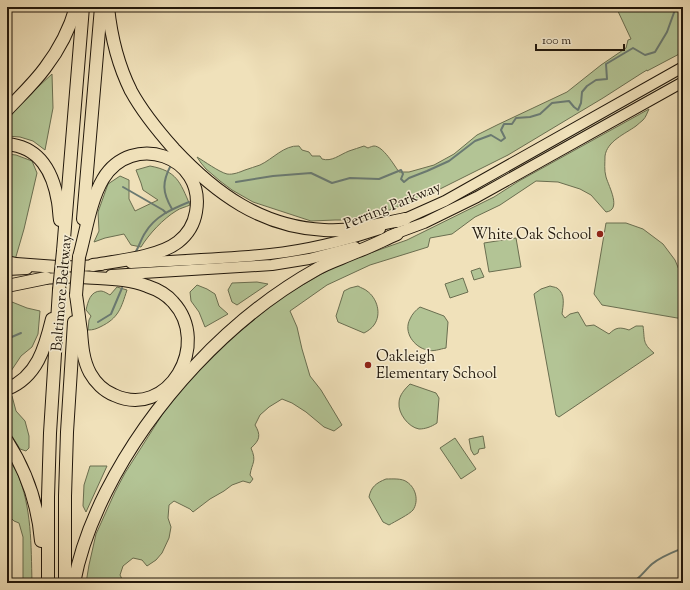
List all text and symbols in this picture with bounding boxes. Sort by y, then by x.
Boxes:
scale bar [536,26,624,52]
text: 100 m [542,32,571,50]
street label: Perring Parkway [341,177,445,235]
place label: White Oak School [471,225,592,246]
marker: White Oak School [595,229,605,239]
street label: Baltimore Beltway [47,233,78,352]
place label: Oakleigh Elementary School [376,347,497,385]
marker: Oakleigh Elementary School [363,360,373,370]

